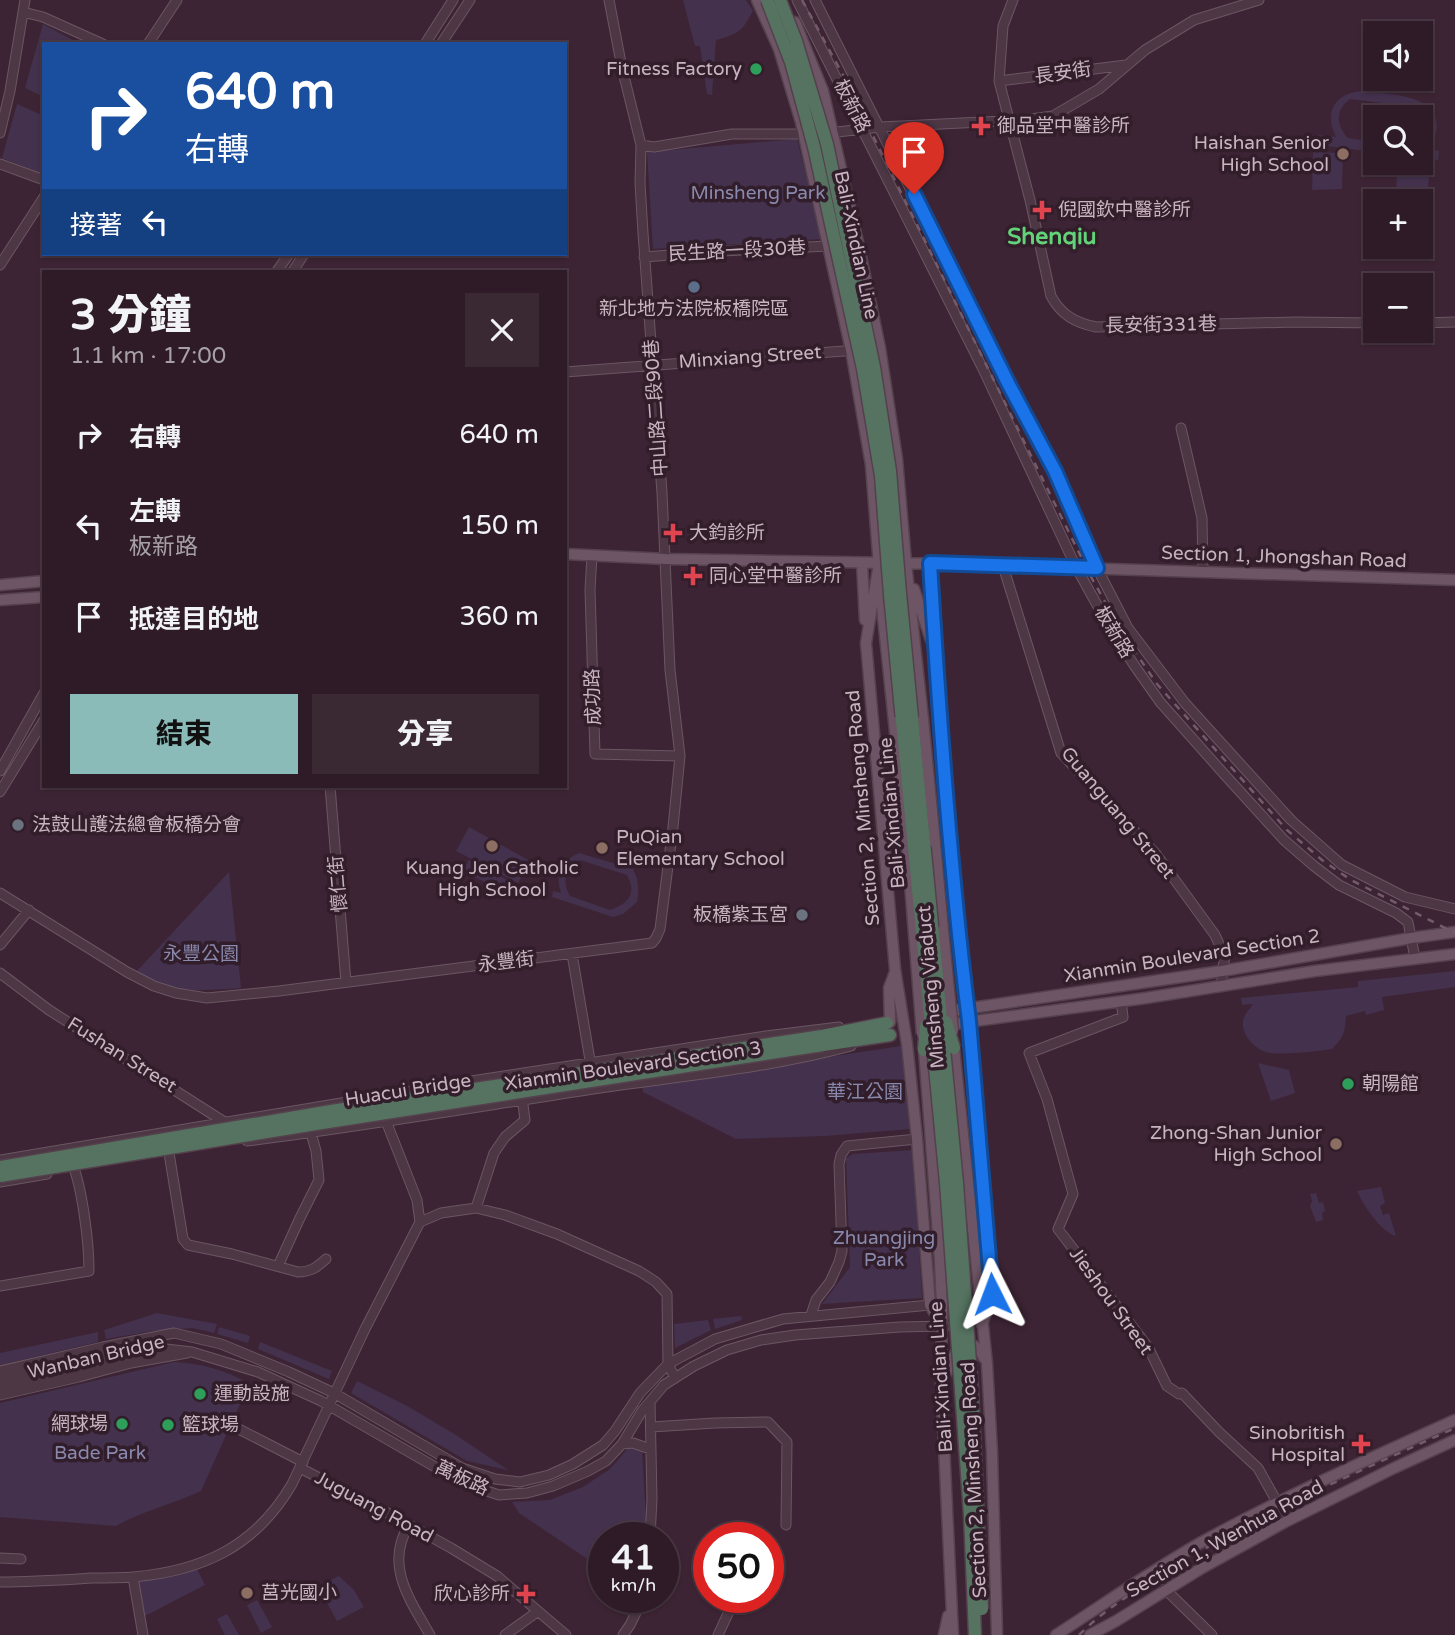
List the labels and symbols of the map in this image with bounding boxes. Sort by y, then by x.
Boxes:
place label: Fitness Factory [606,58,742,80]
street label: 長安街 [1033,58,1093,88]
marker: Fitness Factory [748,61,764,77]
street label: 板新路 [829,76,875,136]
place label: 御品堂中醫診所 [997,115,1130,137]
marker: 御品堂中醫診所 [971,116,991,136]
pin [884,122,944,194]
place label: Haishan Senior High School [1194,132,1330,176]
marker: Haishan Senior High School [1335,146,1351,162]
street label: Bali-Xindian Line [829,169,883,321]
park label: Minsheng Park [691,182,826,204]
place label: 倪國欽中醫診所 [1058,199,1191,221]
marker: 倪國欽中醫診所 [1032,200,1052,220]
district label: Shenqiu [1007,223,1097,251]
street label: 民生路一段30巷 [668,236,806,266]
marker: 新北地方法院板橋院區 [686,279,702,295]
place label: 新北地方法院板橋院區 [599,298,789,320]
street label: 長安街331巷 [1105,313,1217,337]
street label: 中山路二段90巷 [640,338,672,478]
street label: Minxiang Street [678,341,822,373]
place label: 大鈞診所 [689,522,765,544]
marker: 大鈞診所 [663,523,683,543]
street label: Section 1, Jhongshan Road [1161,542,1407,572]
place label: 同心堂中醫診所 [709,565,842,587]
marker: 同心堂中醫診所 [683,566,703,586]
street label: 板新路 [1090,602,1138,662]
street label: 成功路 [581,668,605,726]
street label: Section 2, Minsheng Road [842,689,884,927]
street label: Bali-Xindian Line [874,737,910,889]
street label: Guanguang Street [1056,743,1180,883]
place label: 法鼓山護法總會板橋分會 [32,814,241,836]
marker: 法鼓山護法總會板橋分會 [10,817,26,833]
place label: PuQian Elementary School [616,826,785,870]
marker: Kuang Jen Catholic High School [484,838,500,854]
marker: PuQian Elementary School [594,840,610,856]
street label: 懷仁街 [325,855,351,913]
place label: Kuang Jen Catholic High School [405,857,579,901]
place label: 板橋紫玉宮 [693,904,788,926]
street label: Minsheng Viaduct [913,904,949,1070]
marker: 板橋紫玉宮 [794,907,810,923]
street label: Xianmin Boulevard Section 2 [1062,925,1322,987]
park label: 永豐公園 [163,943,239,965]
street label: 永豐街 [476,948,536,976]
street label: Fushan Street [63,1013,181,1097]
street label: Xianmin Boulevard Section 3 [503,1037,763,1095]
street label: Huacui Bridge [343,1069,473,1111]
place label: 朝陽館 [1362,1073,1419,1095]
marker: 朝陽館 [1340,1076,1356,1092]
park label: 華江公園 [827,1081,903,1103]
place label: Zhong-Shan Junior High School [1150,1122,1323,1166]
marker: Zhong-Shan Junior High School [1328,1136,1344,1152]
park label: Zhuangjing Park [833,1227,935,1271]
street label: Jieshou Street [1065,1243,1157,1359]
position arrow [955,1257,1029,1331]
street label: Bali-Xindian Line [925,1301,957,1453]
street label: Wanban Bridge [25,1331,167,1383]
street label: Section 2, Minsheng Road [957,1361,991,1599]
place label: 運動設施 [214,1383,290,1405]
marker: 運動設施 [192,1386,208,1402]
place label: 網球場 [51,1413,108,1435]
place label: 籃球場 [182,1414,239,1436]
marker: 網球場 [114,1416,130,1432]
marker: 籃球場 [160,1417,176,1433]
place label: Sinobritish Hospital [1249,1422,1345,1466]
marker: Sinobritish Hospital [1351,1434,1371,1454]
park label: Bade Park [54,1442,146,1464]
street label: 萬板路 [432,1456,492,1500]
street label: Juguang Road [311,1467,437,1547]
street label: Section 1, Wenhua Road [1123,1476,1327,1602]
speed limit sign: 50 [693,1522,784,1613]
place label: 莒光國小 [261,1582,337,1604]
place label: 欣心診所 [434,1583,510,1605]
marker: 欣心診所 [516,1584,536,1604]
marker: 莒光國小 [239,1585,255,1601]

